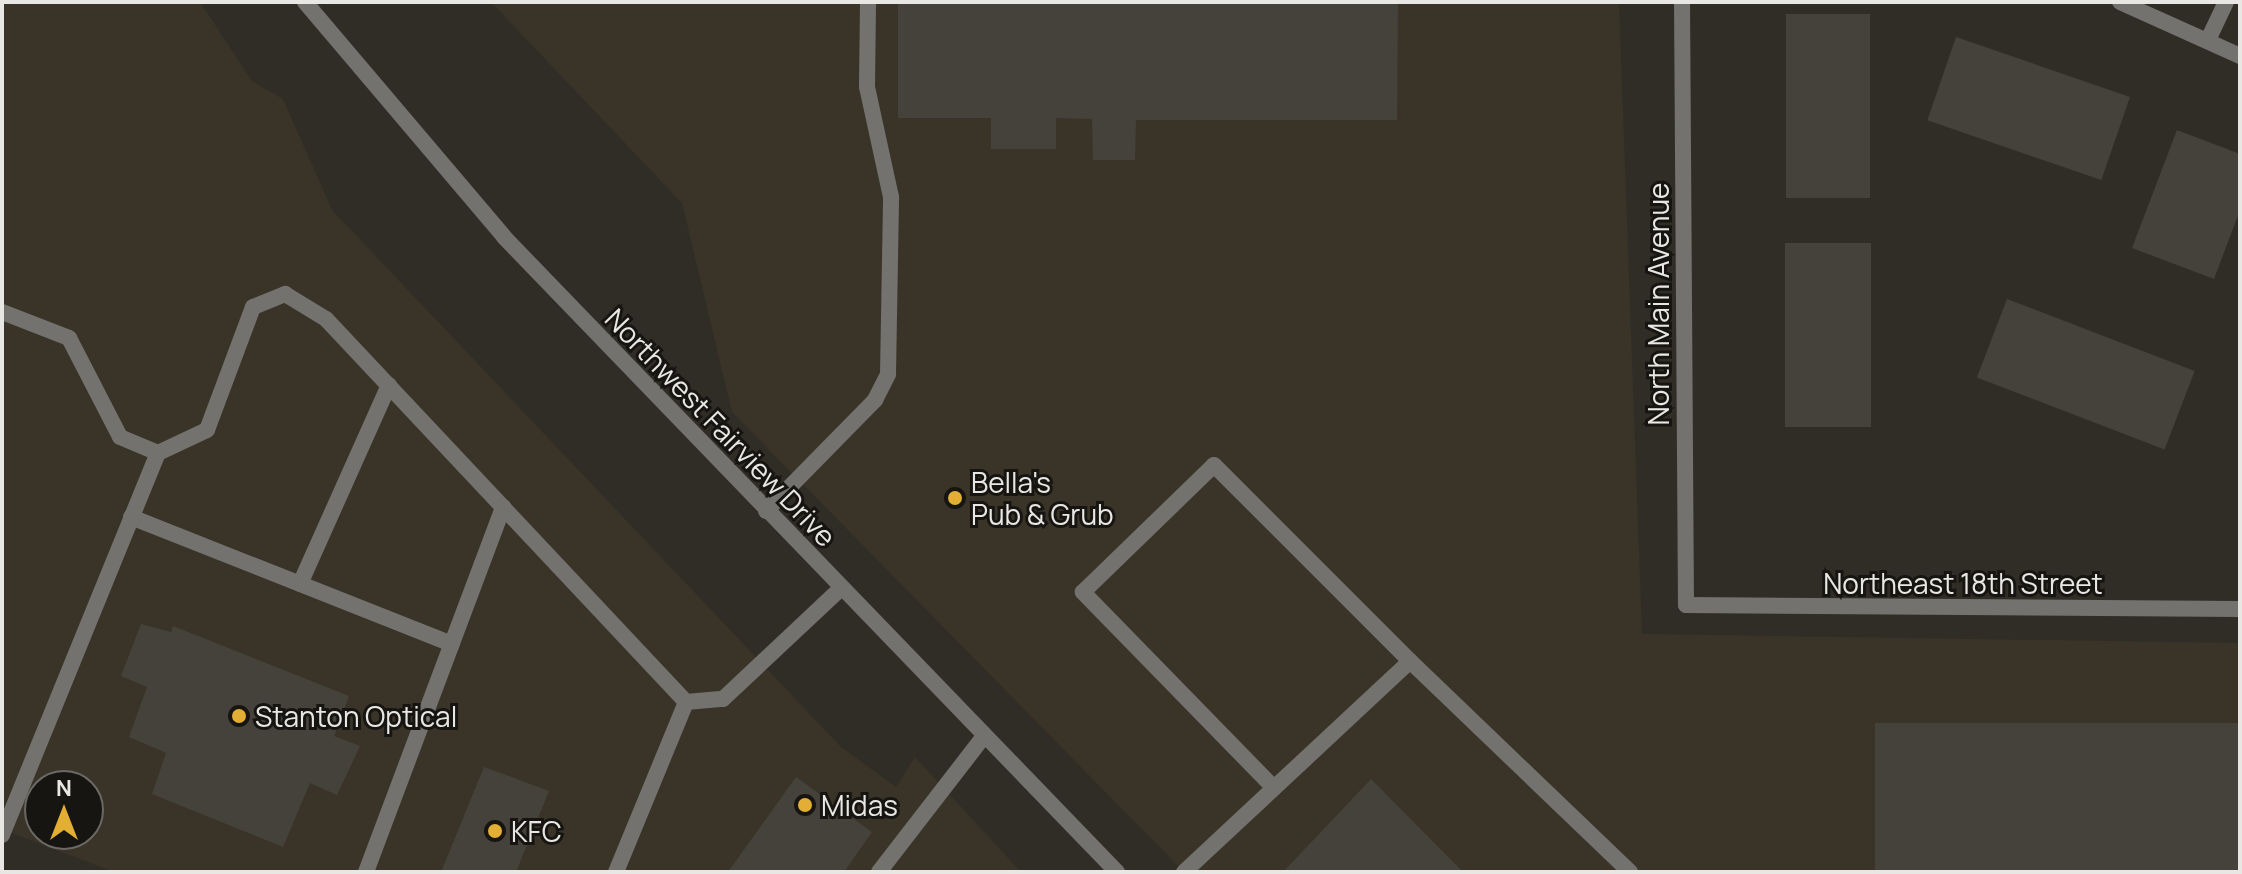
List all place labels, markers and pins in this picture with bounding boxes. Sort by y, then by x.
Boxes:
place label: Bella's Pub & Grub [971,465,1114,531]
marker: Bella's Pub & Grub [946,489,964,507]
place label: Stanton Optical [255,699,457,733]
marker: Stanton Optical [230,707,248,725]
place label: Midas [821,788,898,822]
marker: Midas [796,796,814,814]
place label: KFC [511,814,562,848]
marker: KFC [486,822,504,840]

